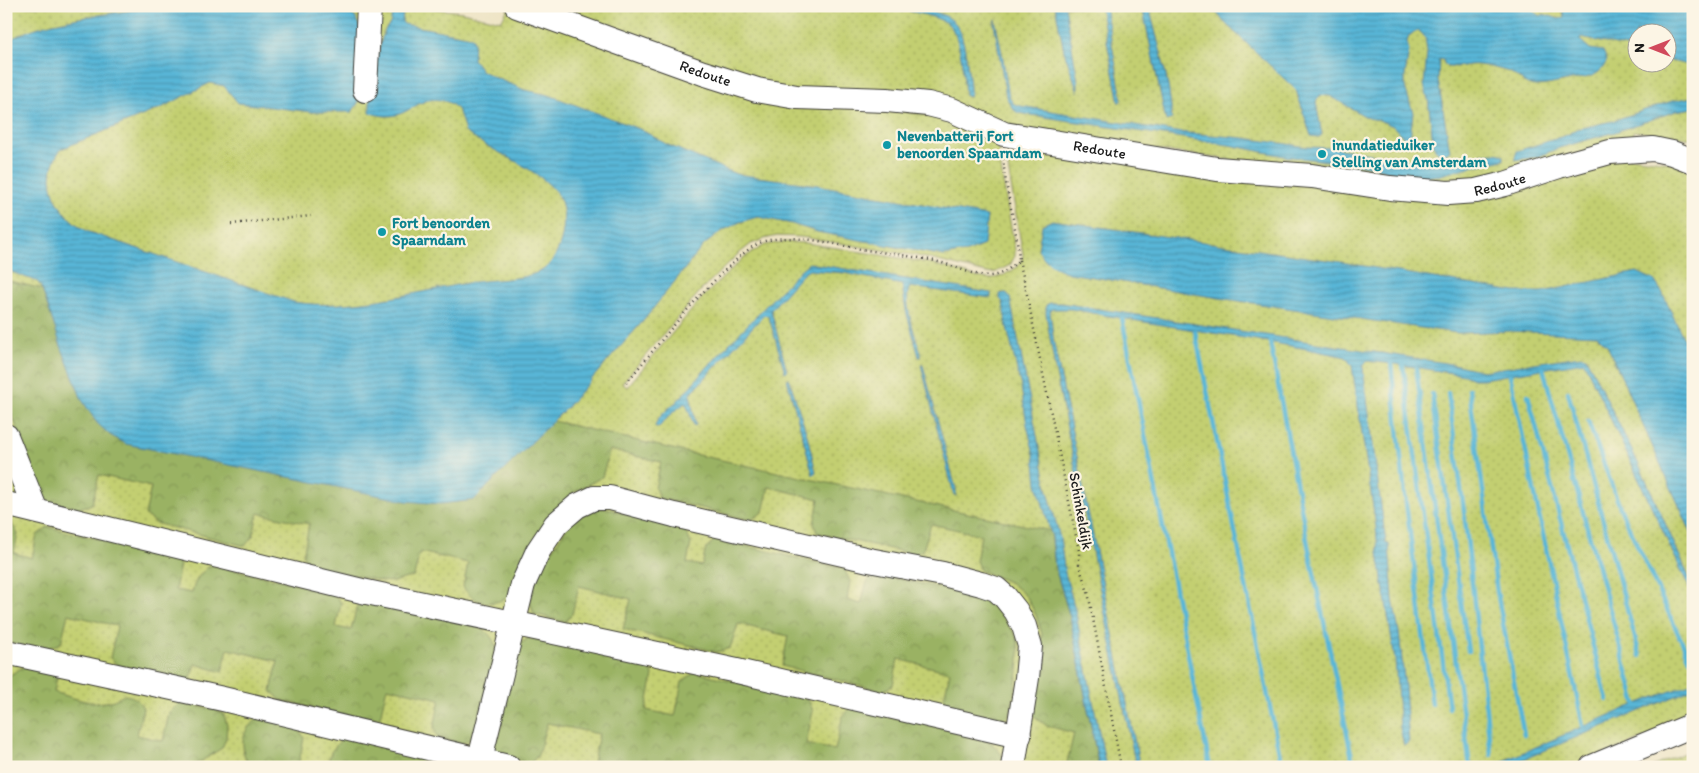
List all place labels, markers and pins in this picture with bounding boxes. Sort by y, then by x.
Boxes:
place label: Nevenbatterij Fort benoorden Spaarndam [897,127,1042,163]
place label: inundatieduiker Stelling van Amsterdam [1332,136,1487,172]
marker: Nevenbatterij Fort benoorden Spaarndam [881,139,893,151]
marker: inundatieduiker Stelling van Amsterdam [1316,148,1328,160]
place label: Fort benoorden Spaarndam [392,214,491,250]
marker: Fort benoorden Spaarndam [376,226,388,238]

